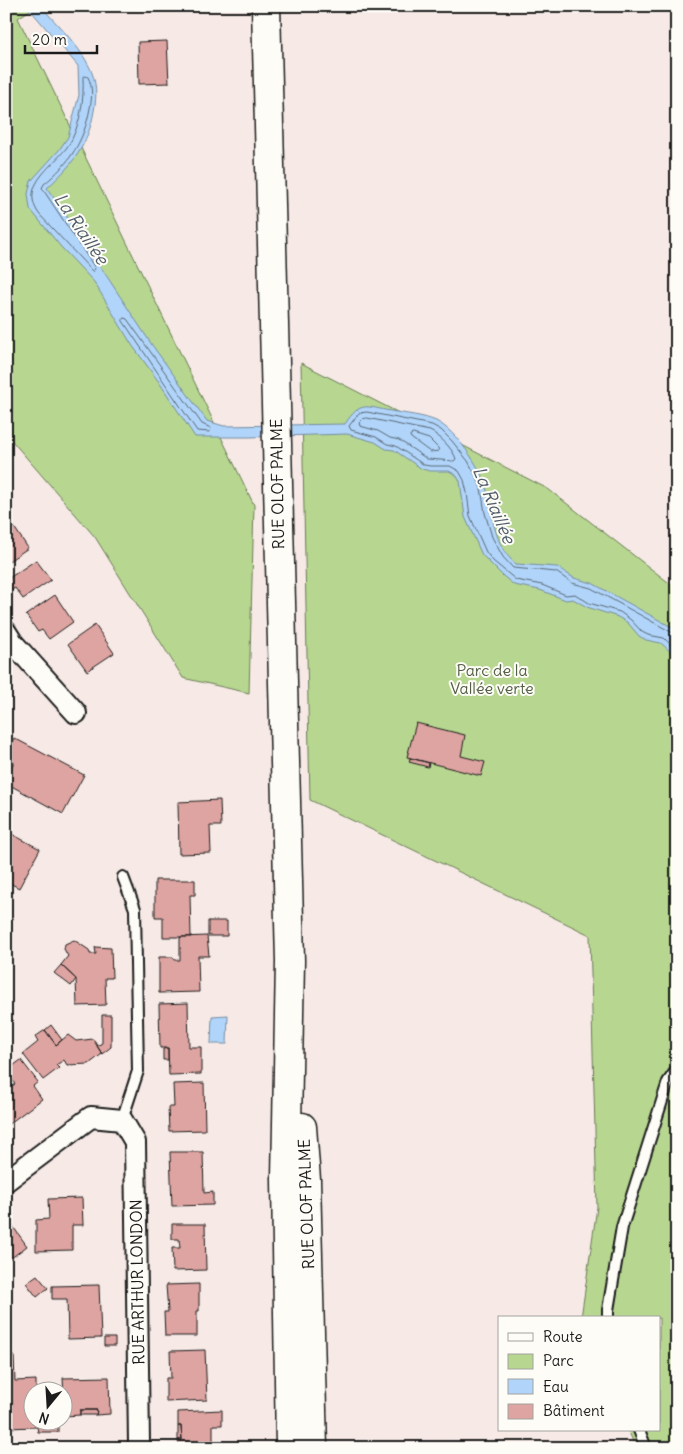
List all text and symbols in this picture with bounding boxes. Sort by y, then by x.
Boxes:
scale bar [25,22,98,54]
text: 20 m [32,30,67,49]
water label: La Riaillée [49,189,114,270]
street label: RUE OLOF PALME [266,419,288,549]
water label: La Riaillée [468,463,521,548]
park label: Parc de la Vallée verte [450,660,534,698]
street label: RUE OLOF PALME [294,1138,318,1270]
street label: RUE ARTHUR LONDON [126,1199,148,1365]
legend [498,1316,660,1432]
text: Route [543,1327,583,1346]
text: Parc [543,1351,574,1370]
text: Eau [543,1377,569,1396]
north arrow [22,1382,72,1432]
text: Bâtiment [543,1401,605,1420]
text: N [37,1408,51,1428]

